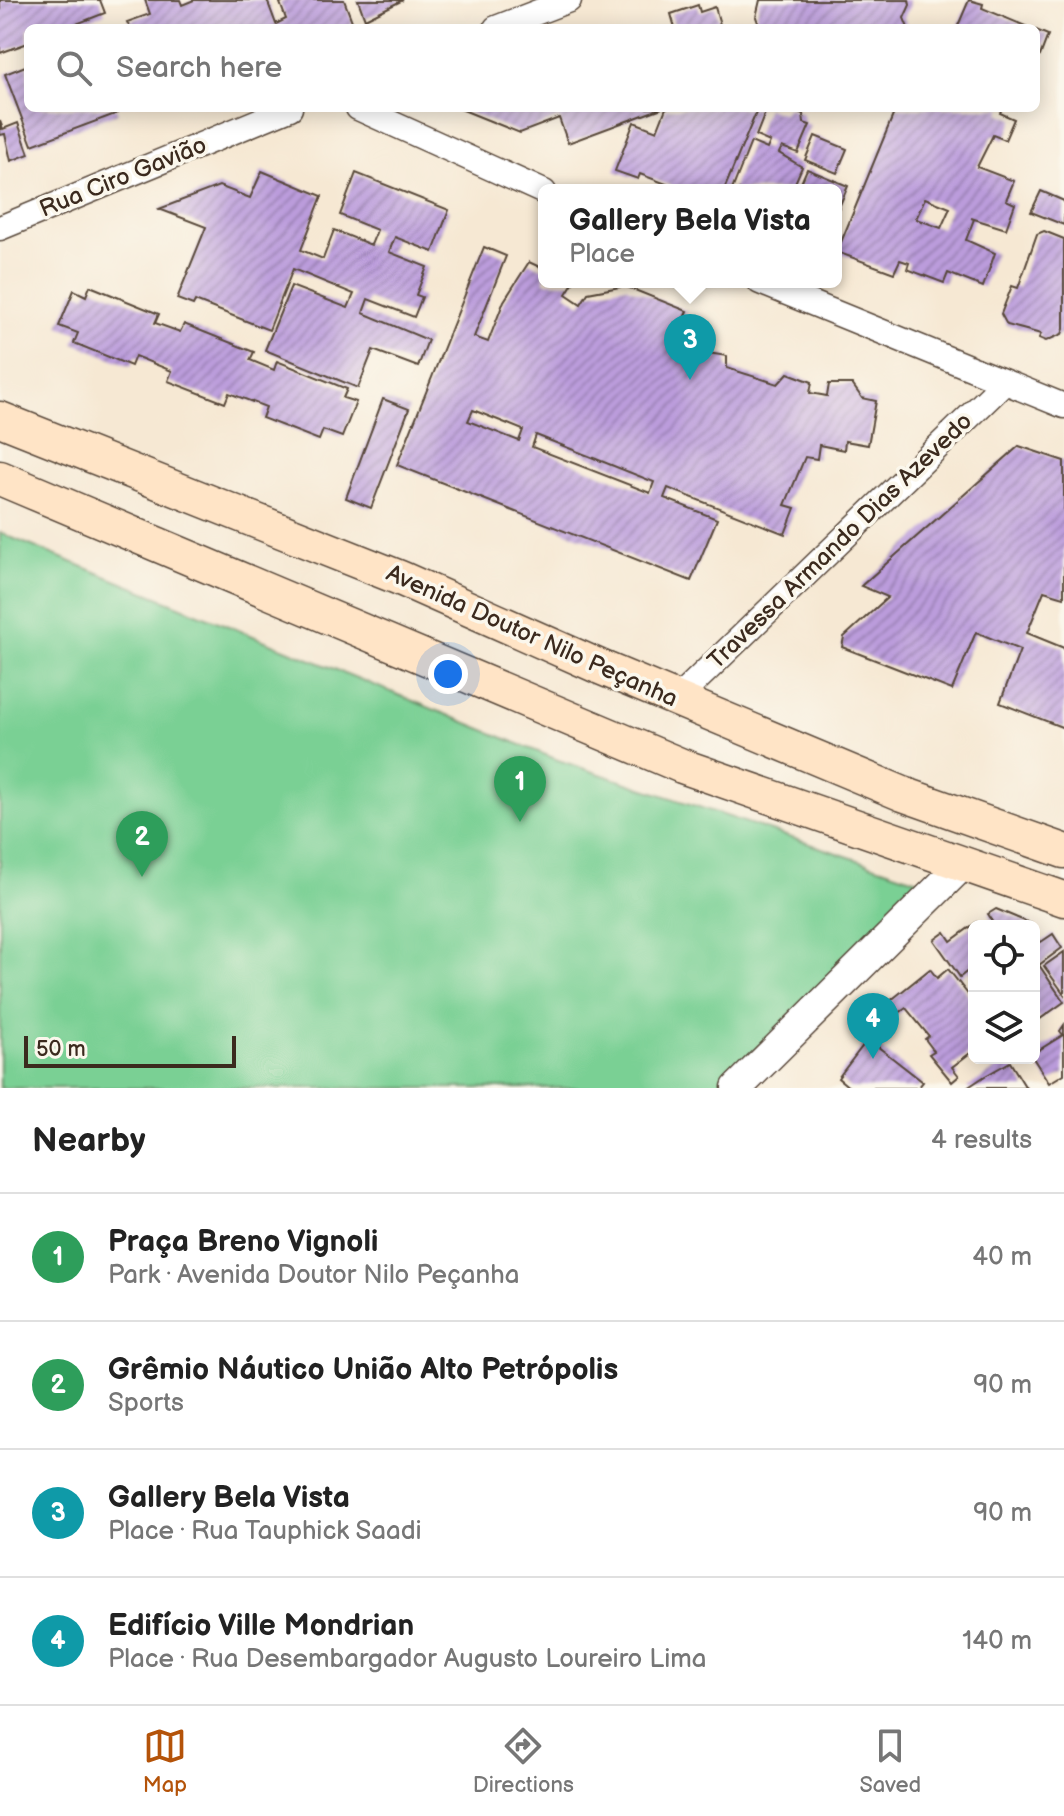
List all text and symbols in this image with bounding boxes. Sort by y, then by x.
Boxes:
search box [24,24,1040,112]
icon: search [52,46,96,90]
text: Search here [116,50,282,86]
street label: Rua Ciro Gavião [35,130,211,224]
popup [538,184,842,288]
text: Gallery Bela Vista [569,203,811,239]
text: Place [569,239,635,270]
pin: 3 [664,314,716,380]
street label: Travessa Armando Dias Azevedo [702,407,978,675]
street label: Avenida Doutor Nilo Peçanha [382,559,682,713]
your location [428,654,468,694]
pin: 1 [494,756,546,822]
pin: 2 [116,811,168,877]
map controls [968,920,1040,1064]
button: locate [968,920,1040,992]
button: layers [968,992,1040,1064]
pin: 4 [847,993,899,1059]
scale bar [24,1032,236,1068]
text: 50 m [36,1036,86,1063]
text: Nearby [32,1120,146,1161]
text: 4 results [931,1125,1032,1156]
text: Praça Breno Vignoli [108,1224,378,1260]
text: 1 [53,1242,63,1273]
text: 40 m [972,1242,1032,1273]
text: Park · Avenida Doutor Nilo Peçanha [108,1260,519,1291]
text: Grêmio Náutico União Alto Petrópolis [108,1352,618,1388]
text: 2 [50,1370,66,1401]
text: 90 m [973,1370,1032,1401]
text: Sports [108,1388,184,1419]
text: Gallery Bela Vista [108,1480,350,1516]
text: 3 [50,1498,66,1529]
text: 90 m [973,1498,1032,1529]
text: Place · Rua Tauphick Saadi [108,1516,422,1547]
text: Edifício Ville Mondrian [108,1608,414,1644]
text: 4 [50,1626,66,1657]
text: 140 m [962,1626,1032,1657]
text: Place · Rua Desembargador Augusto Loureiro Lima [108,1644,707,1675]
tab: Map [143,1724,187,1799]
tab: Directions [473,1724,574,1799]
tab: Saved [859,1724,921,1799]

